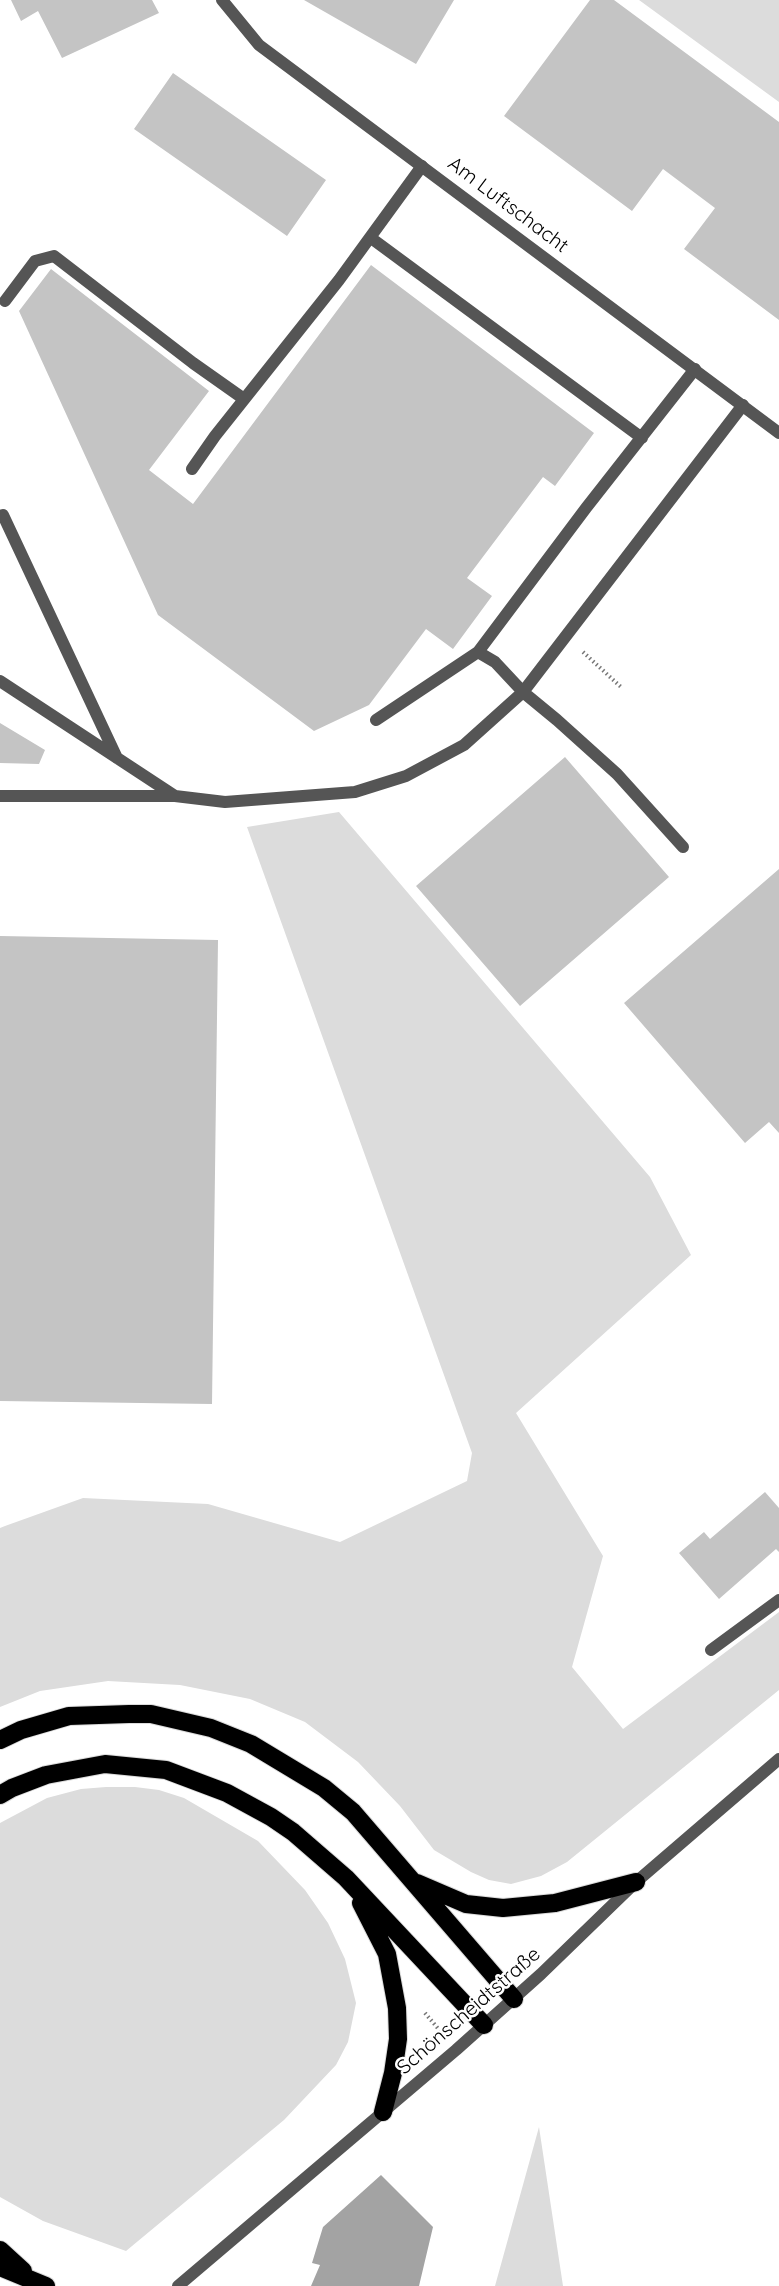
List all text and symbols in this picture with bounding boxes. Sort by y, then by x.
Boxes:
street label: Am Luftschacht [443,152,573,258]
street label: Schönscheidtstraße [393,1942,545,2080]

